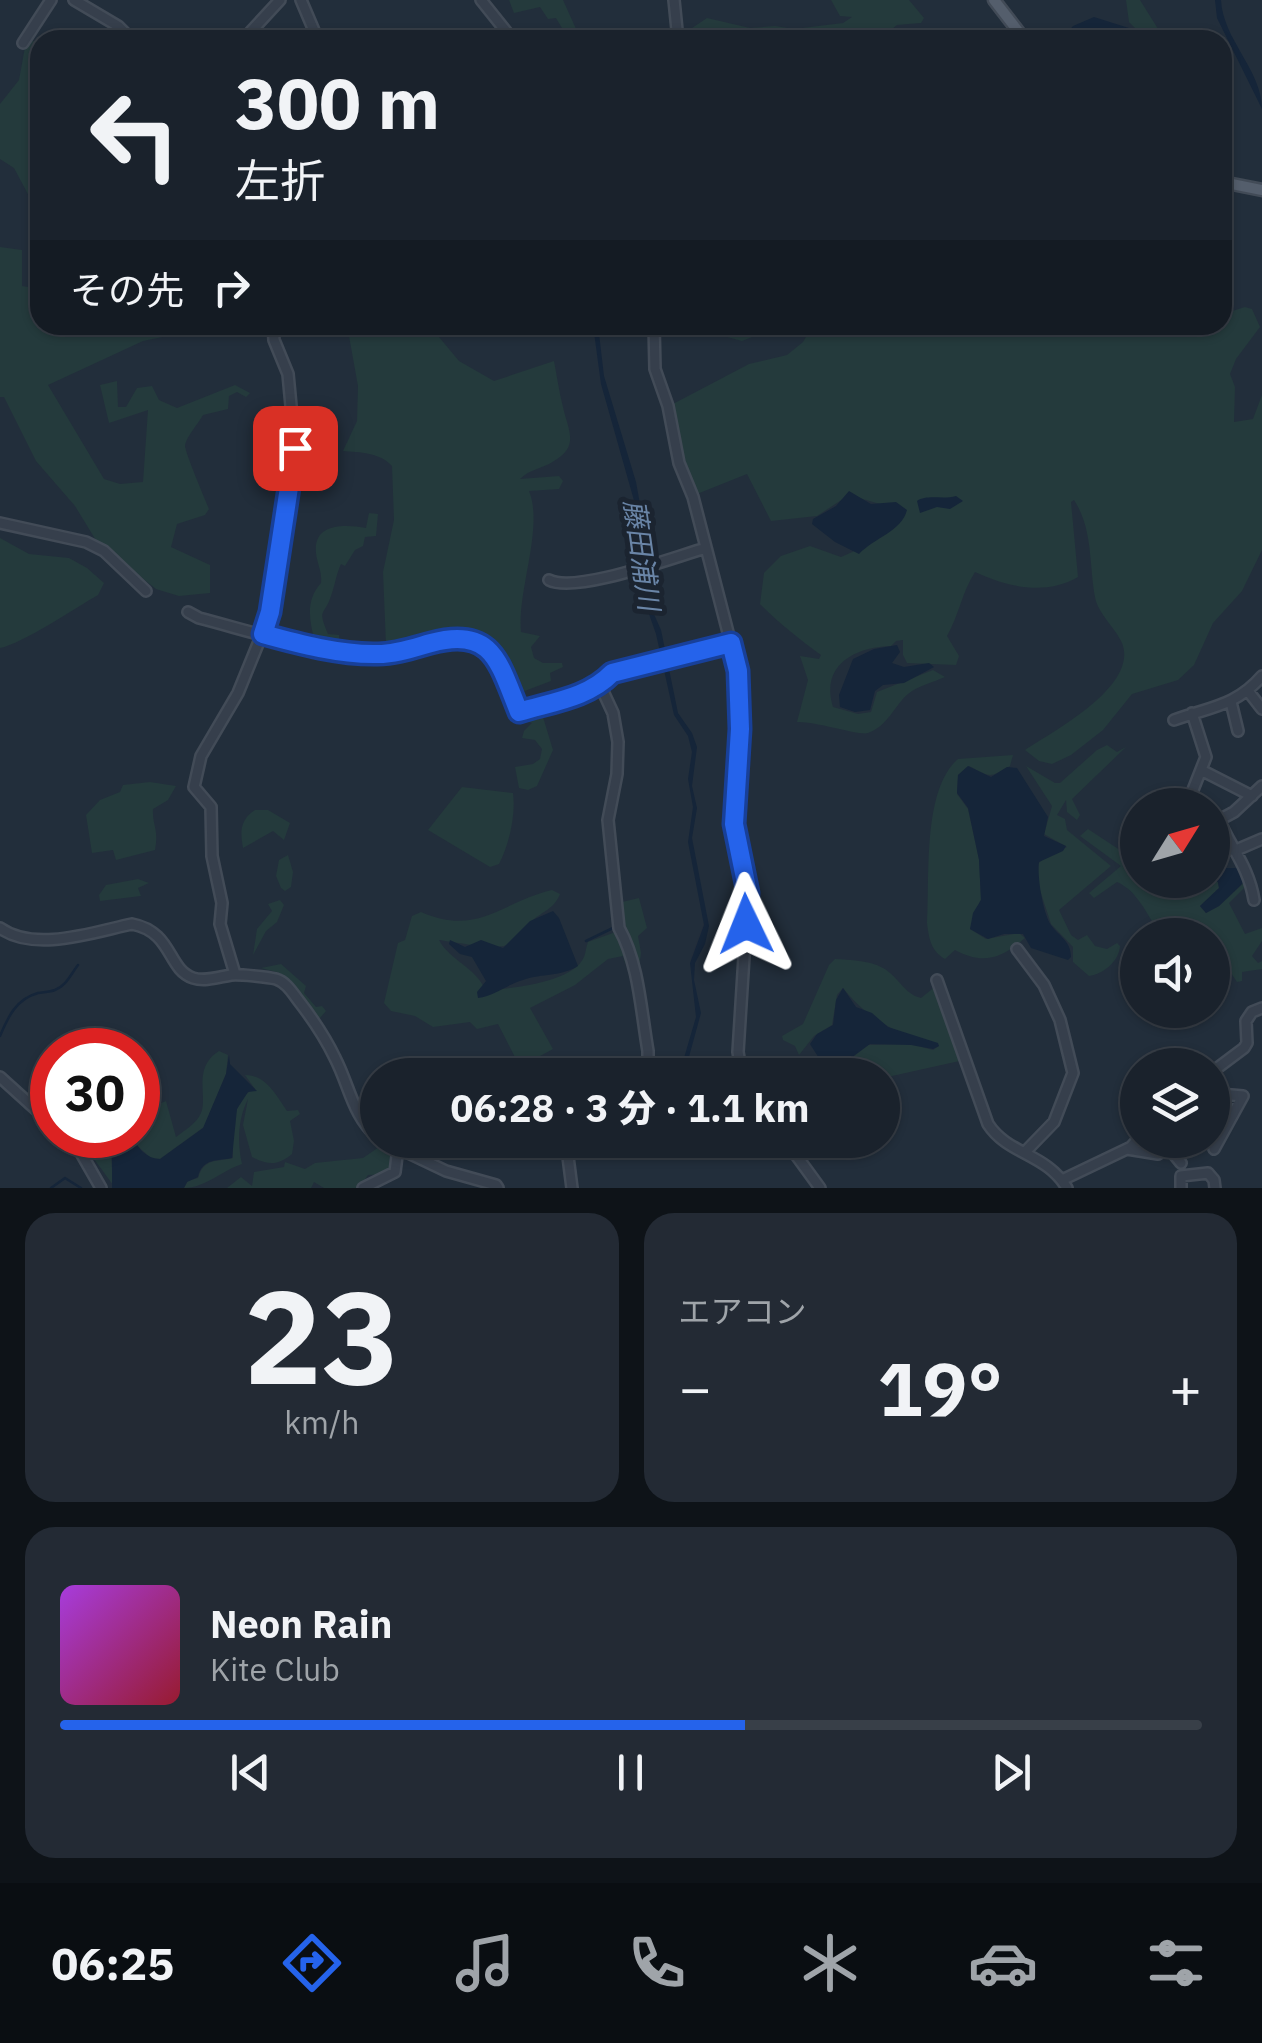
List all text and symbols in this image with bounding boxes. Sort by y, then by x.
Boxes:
text: 300 m [235,57,440,148]
icon: left [70,70,200,200]
text: 左折 [235,151,325,209]
icon: right [204,260,259,315]
text: その先 [70,265,184,314]
pin [253,406,338,491]
icon: arrive [268,421,323,476]
water label: 藤田浦川 [616,497,669,616]
north arrow [1120,788,1230,898]
map controls [1120,788,1230,1158]
position arrow [694,872,798,976]
button: sound [1120,918,1230,1028]
speed limit sign: 30 [30,1028,160,1158]
button: layers [1120,1048,1230,1158]
text: 06:28 · 3 分 · 1.1 km [451,1083,809,1132]
text: 23 [244,1251,400,1420]
text: エアコン [679,1290,807,1332]
text: 19° [878,1339,1003,1437]
text: − [679,1352,712,1423]
text: + [1169,1352,1202,1423]
text: km/h [284,1401,359,1443]
text: Neon Rain [210,1599,392,1648]
text: Kite Club [210,1648,340,1690]
icon: previous [223,1745,278,1800]
icon: pause [603,1745,658,1800]
icon: next [984,1745,1039,1800]
icon: directions [277,1928,347,1998]
icon: music [450,1928,520,1998]
icon: phone [622,1928,692,1998]
icon: climate [795,1928,865,1998]
icon: car [968,1928,1038,1998]
icon: filters [1141,1928,1211,1998]
text: 06:25 [51,1934,174,1992]

